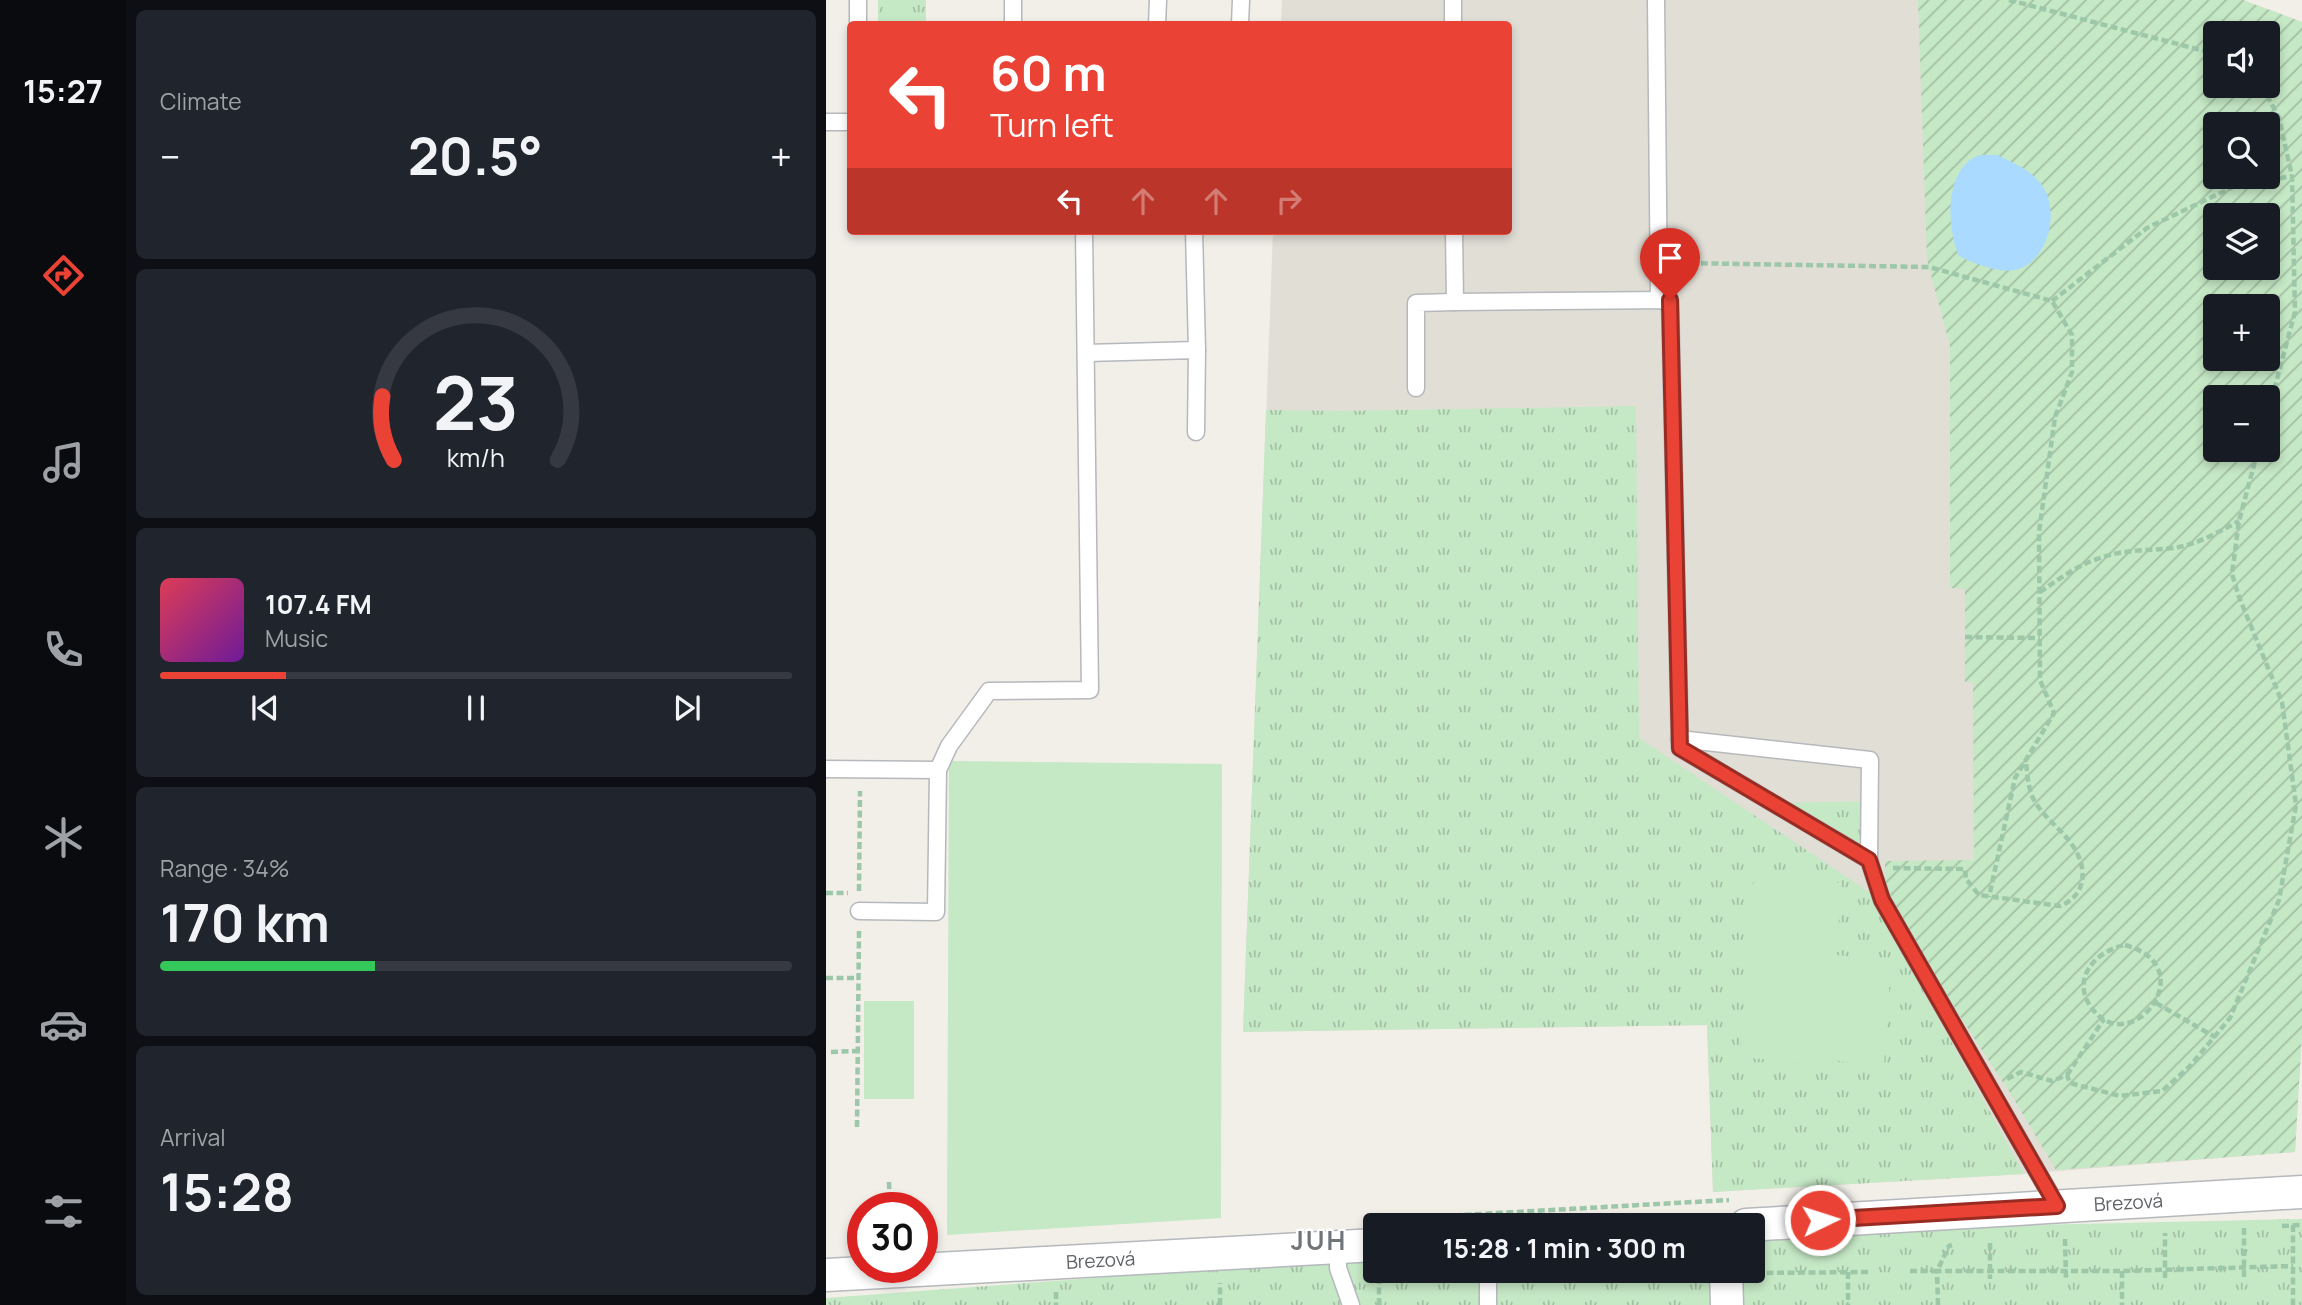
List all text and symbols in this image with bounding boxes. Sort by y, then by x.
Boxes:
map controls [2203,21,2280,462]
button: sound [2203,21,2280,98]
text: 60 m [990,39,1107,106]
icon: left [875,49,966,140]
text: 15:27 [23,69,103,113]
text: Climate [160,85,242,117]
text: Turn left [990,103,1114,147]
button: search [2203,112,2280,189]
text: 20.5° [408,120,543,191]
text: − [160,130,181,182]
text: + [770,130,792,182]
icon: left [1051,182,1089,220]
icon: ahead [1124,182,1162,220]
icon: ahead [1197,182,1235,220]
icon: right [1270,182,1308,220]
button: layers [2203,203,2280,280]
pin [1640,228,1700,300]
icon: arrive [1651,239,1689,277]
icon: directions [39,251,88,300]
button: + [2203,294,2280,371]
text: 23 [433,352,519,452]
button: − [2203,385,2280,462]
icon: music [39,438,88,487]
text: km/h [447,439,505,474]
text: 107.4 FM [265,586,372,622]
text: Music [265,622,328,654]
icon: phone [39,625,88,674]
icon: previous [246,689,284,727]
icon: pause [457,689,495,727]
icon: next [668,689,706,727]
icon: climate [39,813,88,862]
text: Range · 34% [160,852,289,884]
text: 170 km [160,887,330,958]
icon: car [39,1000,88,1049]
text: Arrival [160,1121,226,1153]
text: 15:28 [160,1156,294,1227]
position arrow [1783,1183,1857,1257]
icon: filters [39,1187,88,1236]
street label: Brezová [2093,1187,2164,1217]
speed limit sign: 30 [847,1192,938,1283]
district label: JUH [1291,1222,1347,1258]
text: 15:28 · 1 min · 300 m [1442,1230,1686,1266]
street label: Brezová [1065,1245,1136,1275]

